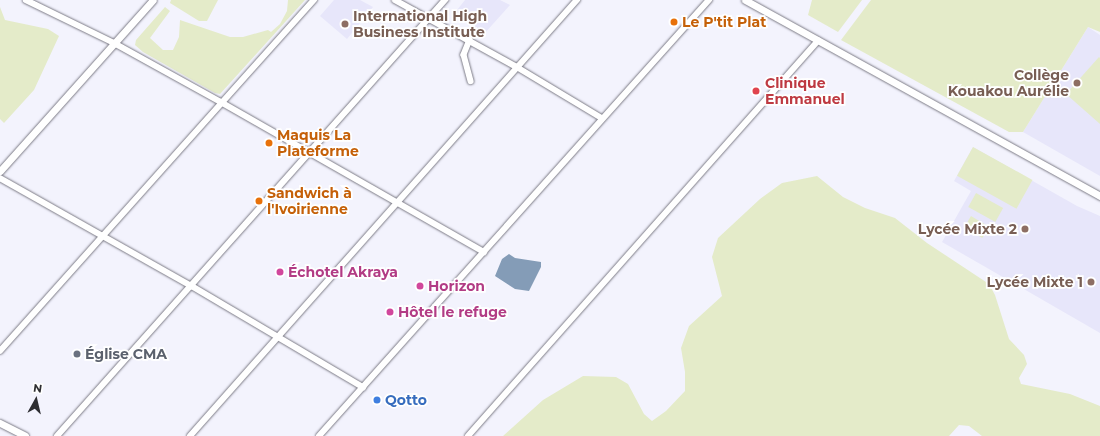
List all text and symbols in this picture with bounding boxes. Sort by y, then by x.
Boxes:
place label: International High Business Institute [353,8,487,40]
place label: Le P'tit Plat [682,14,766,30]
marker: Le P'tit Plat [669,17,679,27]
marker: International High Business Institute [340,19,350,29]
place label: Collège Kouakou Aurélie [948,67,1069,100]
place label: Clinique Emmanuel [765,75,845,108]
marker: Collège Kouakou Aurélie [1072,78,1082,88]
marker: Clinique Emmanuel [750,85,762,97]
place label: Maquis La Plateforme [277,127,359,160]
marker: Maquis La Plateforme [264,138,274,148]
place label: Sandwich à l'Ivoirienne [267,185,352,218]
marker: Sandwich à l'Ivoirienne [254,196,264,206]
place label: Lycée Mixte 2 [918,221,1017,237]
marker: Lycée Mixte 2 [1020,224,1030,234]
place label: Échotel Akraya [288,264,398,280]
marker: Échotel Akraya [275,267,285,277]
place label: Lycée Mixte 1 [987,274,1083,290]
marker: Lycée Mixte 1 [1086,277,1096,287]
place label: Horizon [428,278,485,294]
marker: Horizon [415,281,425,291]
place label: Hôtel le refuge [398,304,507,320]
marker: Hôtel le refuge [385,307,395,317]
place label: Église CMA [85,346,167,362]
marker: Église CMA [72,349,82,359]
north arrow [16,380,56,420]
text: N [32,381,43,396]
place label: Qotto [385,392,427,408]
marker: Qotto [372,395,382,405]

